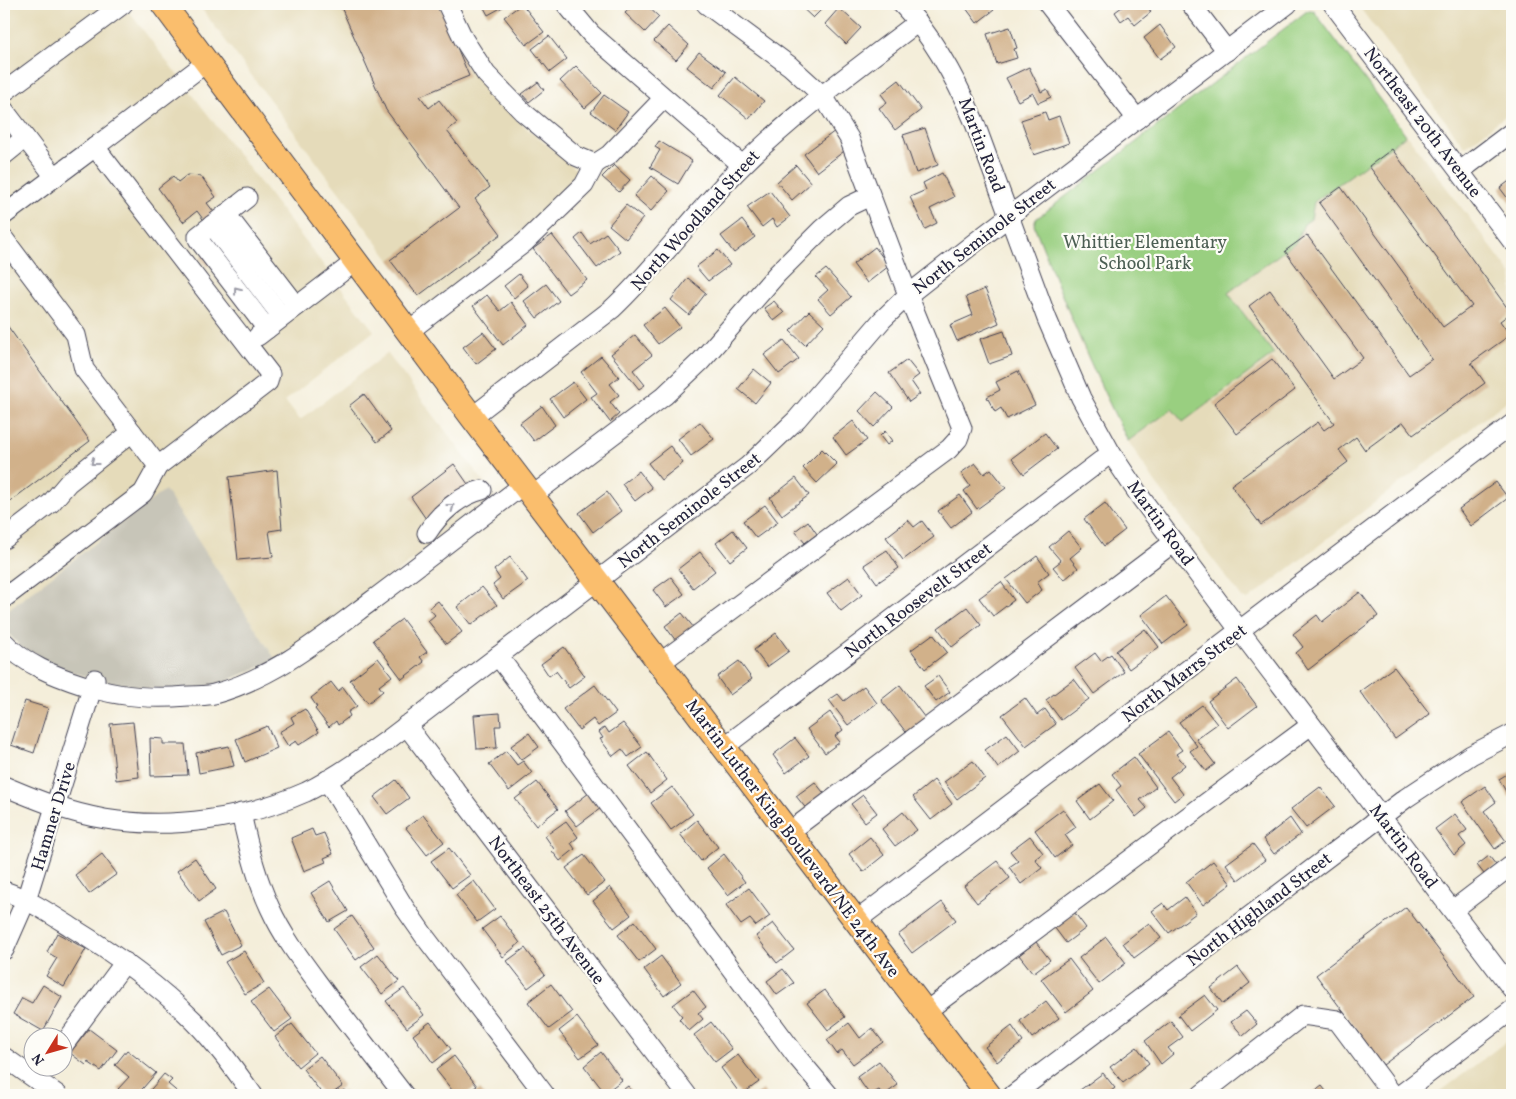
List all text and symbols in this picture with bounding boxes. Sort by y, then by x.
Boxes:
street label: Northeast 20th Avenue [1357,43,1487,203]
street label: Martin Road [951,94,1010,197]
street label: North Woodland Street [626,145,766,297]
street label: North Seminole Street [908,173,1062,301]
park label: Whittier Elementary School Park [1063,231,1227,277]
one-way arrow [235,287,243,296]
street label: North Seminole Street [613,447,767,575]
one-way arrow [91,457,100,465]
street label: Martin Road [1120,476,1199,572]
one-way arrow [445,504,455,513]
street label: North Roosevelt Street [840,537,998,665]
street label: North Marrs Street [1117,619,1252,729]
street label: Martin Luther King Boulevard/NE 24th Ave [679,695,905,983]
street label: Hamner Drive [26,759,83,874]
street label: Martin Road [1363,799,1443,894]
street label: Northeast 25th Avenue [482,831,610,991]
street label: North Highland Street [1182,847,1338,973]
north arrow [22,1026,72,1076]
text: N [28,1049,49,1069]

